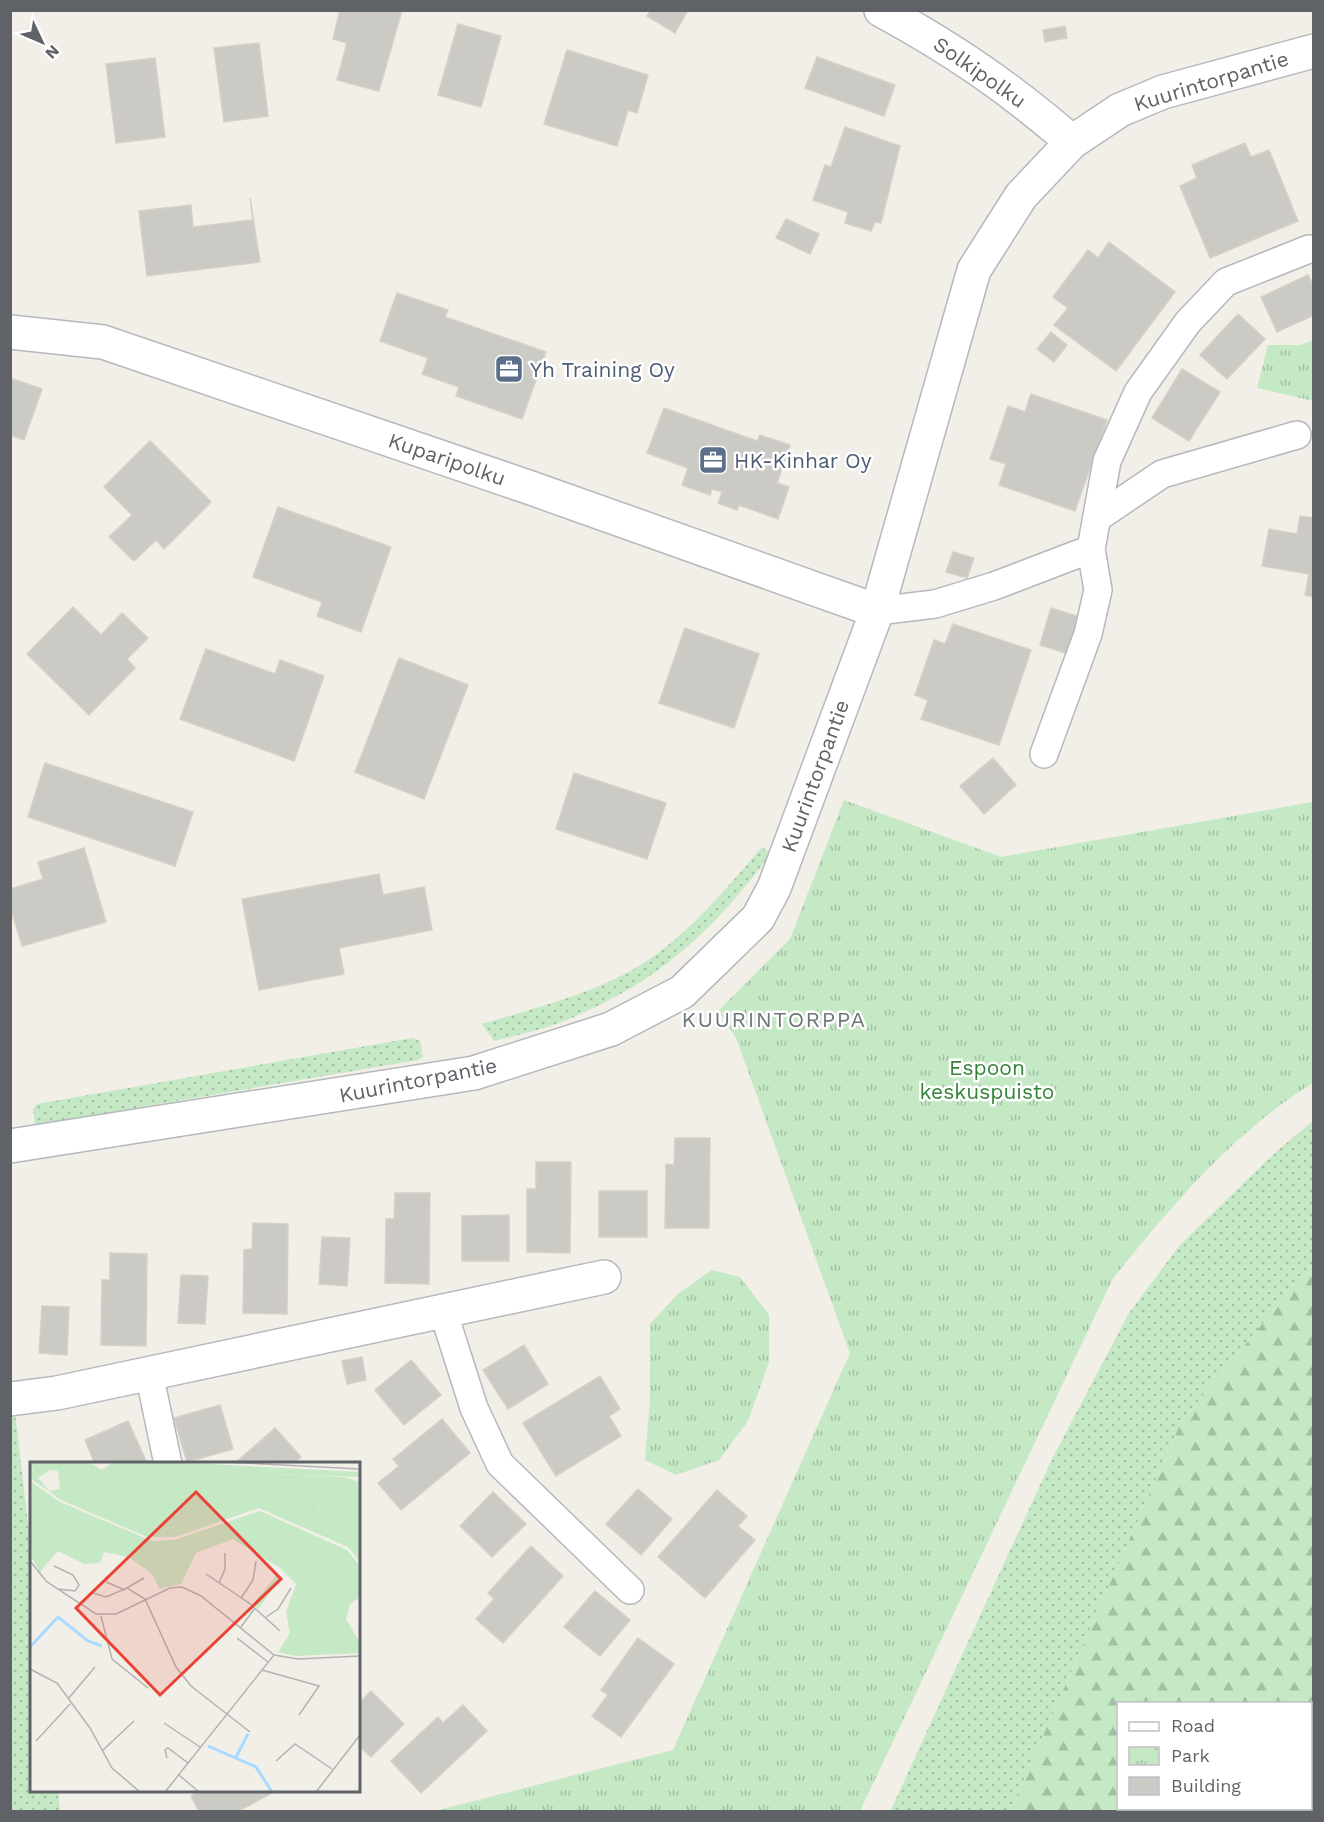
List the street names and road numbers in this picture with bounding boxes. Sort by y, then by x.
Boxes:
street label: Solkipolku [929,31,1031,113]
street label: Kuurintorpantie [1131,46,1291,116]
street label: Kuparipolku [385,427,509,491]
street label: Kuurintorpantie [776,696,854,856]
street label: Kuurintorpantie [337,1052,499,1108]

